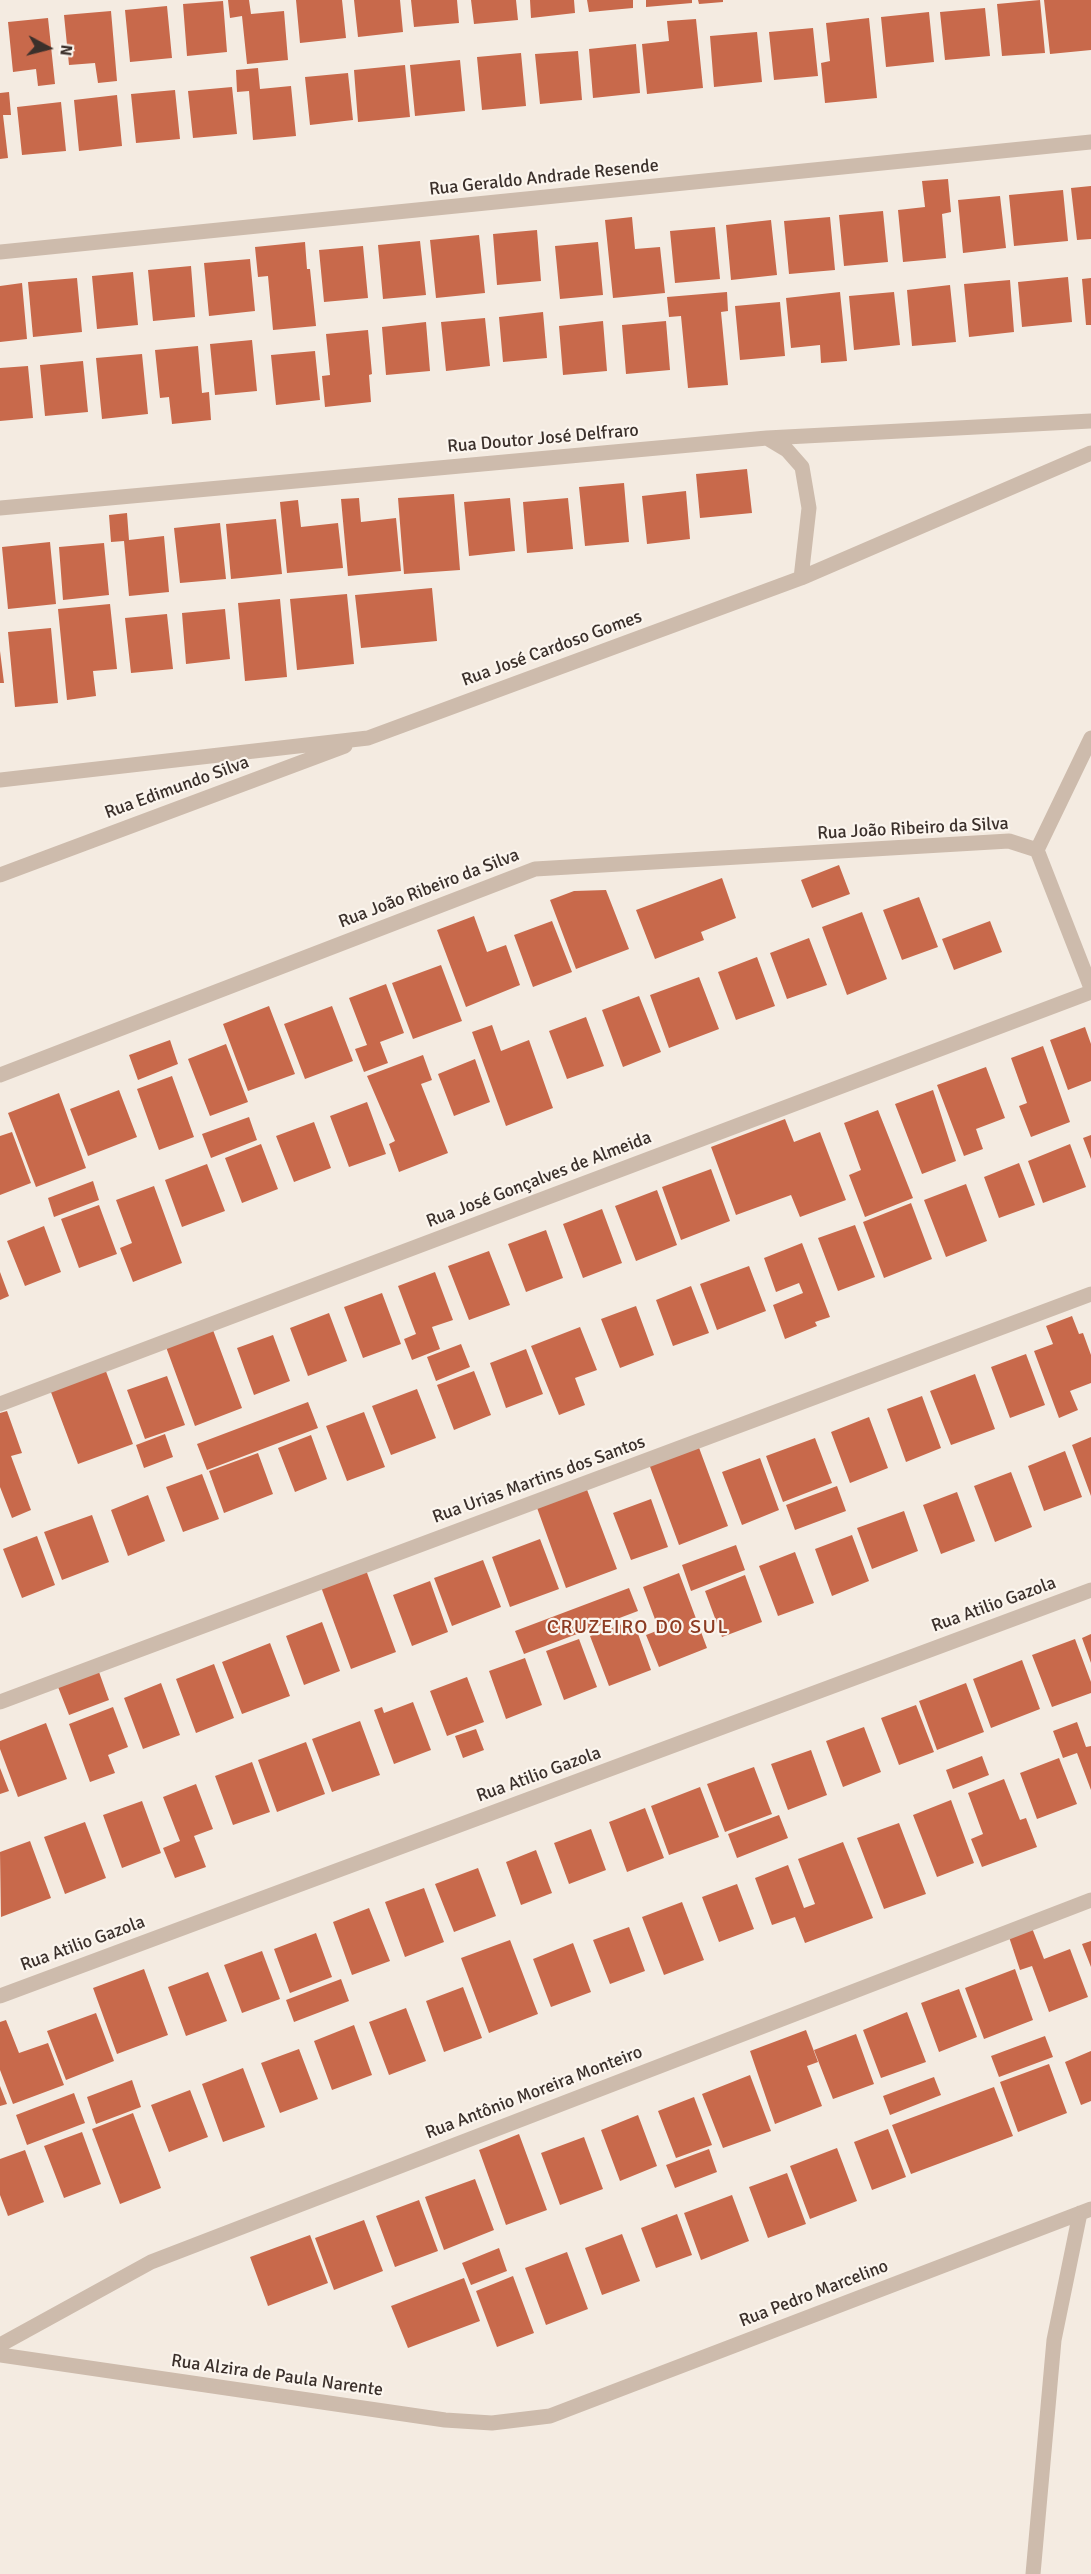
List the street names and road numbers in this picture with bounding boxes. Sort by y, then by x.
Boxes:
street label: Rua Geraldo Andrade Resende [428,155,660,201]
street label: Rua Doutor José Delfraro [446,420,640,458]
street label: Rua José Cardoso Gomes [459,606,645,692]
street label: Rua Edimundo Silva [102,752,252,824]
street label: Rua João Ribeiro da Silva [817,813,1009,845]
street label: Rua João Ribeiro da Silva [336,845,522,933]
street label: Rua José Gonçalves de Almeida [423,1127,655,1233]
street label: Rua Urias Martins dos Santos [430,1431,648,1529]
street label: Rua Atilio Gazola [929,1572,1059,1638]
street label: Rua Atilio Gazola [474,1742,604,1808]
street label: Rua Atilio Gazola [18,1911,148,1977]
street label: Rua Antônio Moreira Monteiro [422,2042,646,2144]
street label: Rua Pedro Marcelino [736,2256,892,2332]
street label: Rua Alzira de Paula Narente [170,2350,384,2402]

